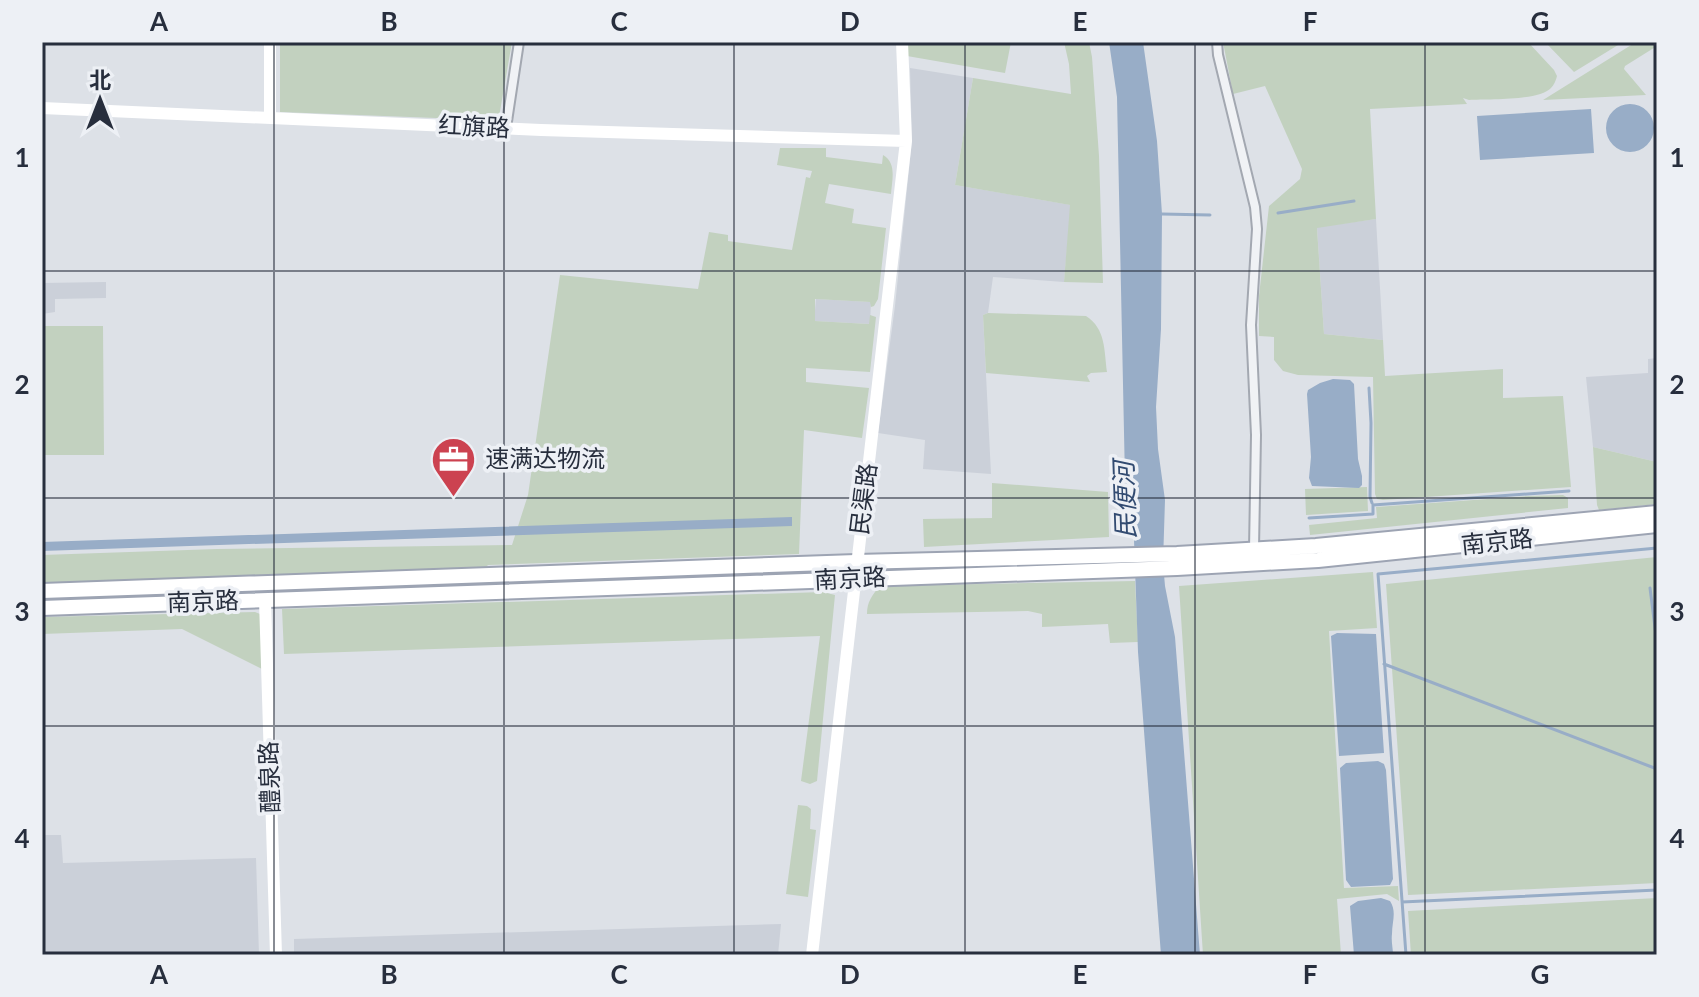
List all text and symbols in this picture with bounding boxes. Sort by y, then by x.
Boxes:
text: A [149,5,169,37]
text: B [380,5,398,37]
text: C [610,5,628,37]
text: D [840,5,860,37]
text: E [1073,5,1087,37]
text: F [1303,5,1317,37]
text: G [1531,5,1549,37]
north arrow [60,60,140,140]
text: 北 [89,66,111,93]
street label: 红旗路 [437,109,511,142]
text: 1 [14,141,30,173]
text: 1 [1669,141,1685,173]
text: 2 [14,368,30,400]
text: 2 [1669,368,1685,400]
office icon: 速满达物流 [430,435,478,498]
place label: 速满达物流 [485,443,605,472]
water label: 民便河 [1106,456,1141,540]
street label: 民渠路 [844,461,881,536]
street label: 南京路 [1460,522,1534,559]
street label: 南京路 [813,561,887,594]
street label: 南京路 [166,585,239,616]
text: 3 [14,595,30,627]
text: 3 [1669,595,1685,627]
street label: 醴泉路 [253,741,284,814]
text: 4 [14,822,30,854]
text: 4 [1669,822,1685,854]
text: A [149,958,169,990]
text: B [380,958,398,990]
text: C [610,958,628,990]
text: D [840,958,860,990]
text: E [1073,958,1087,990]
text: F [1303,958,1317,990]
text: G [1531,958,1549,990]

